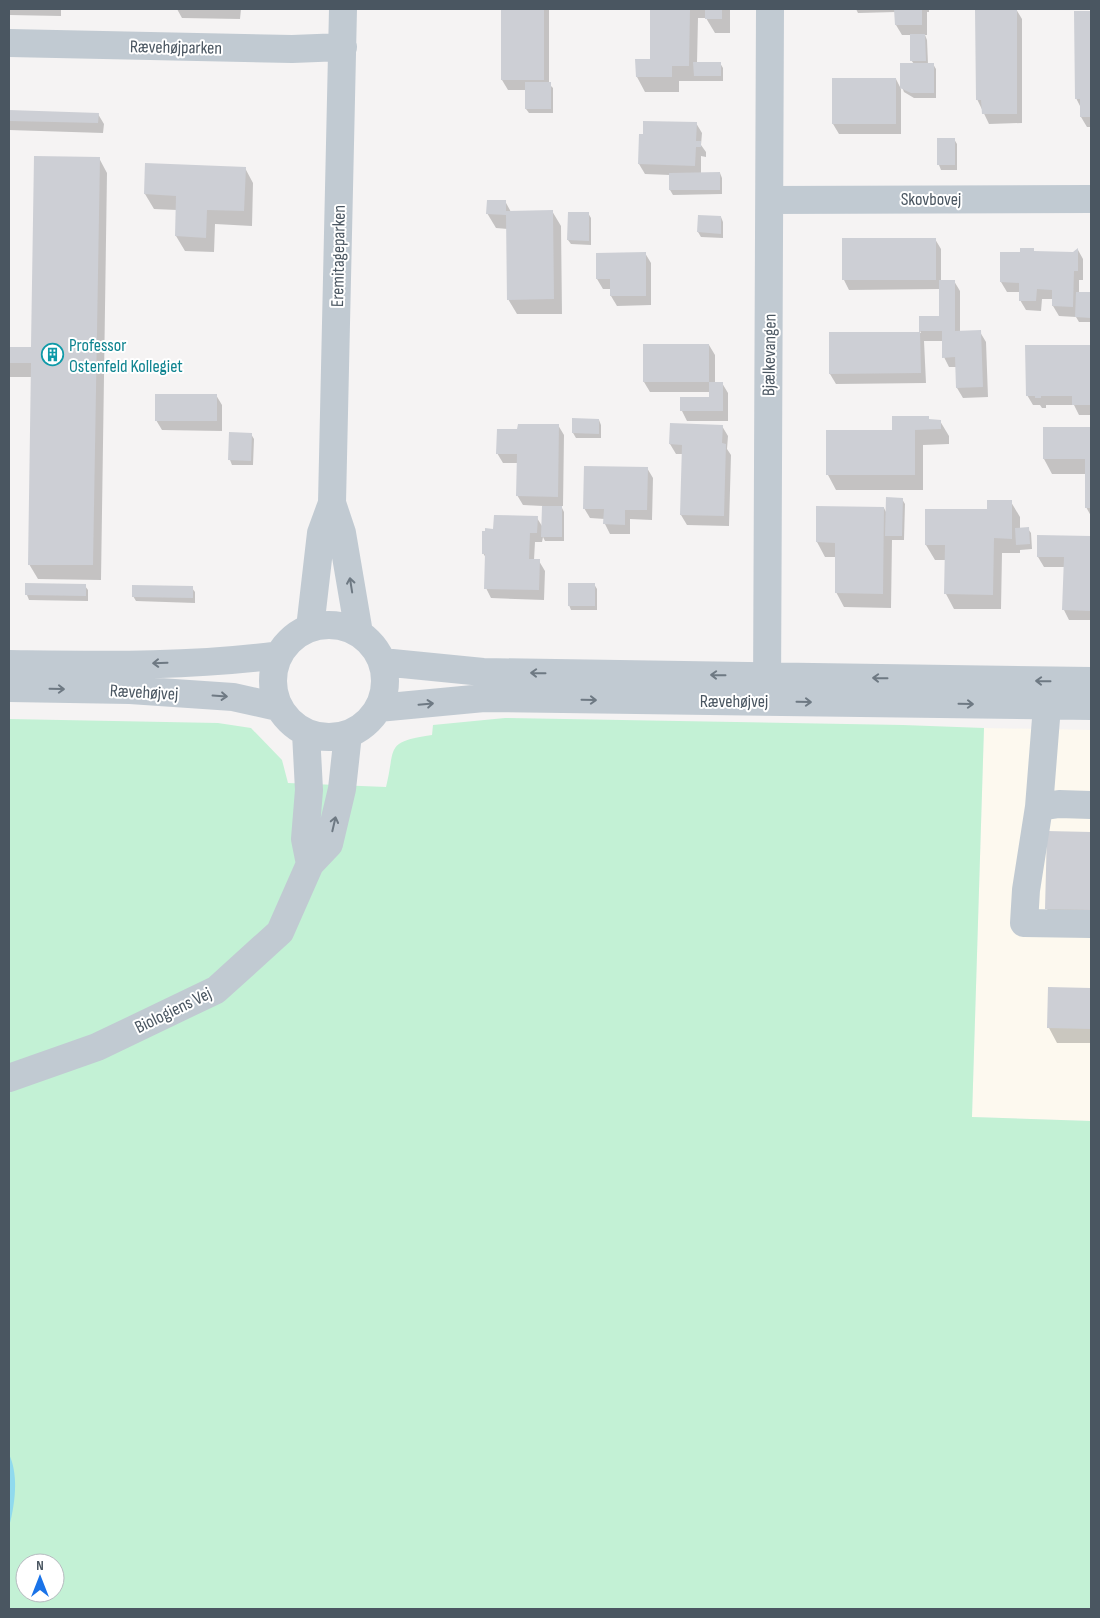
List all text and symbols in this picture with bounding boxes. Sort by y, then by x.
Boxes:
street label: Rævehøjparken [130,36,222,59]
street label: Skovbovej [901,189,961,210]
street label: Eremitageparken [327,205,350,307]
street label: Bjælkevangen [758,314,781,396]
place label: Professor Ostenfeld Kollegiet [69,335,183,377]
building icon: Professor Ostenfeld Kollegiet [41,343,65,367]
one-way arrow [345,577,355,593]
one-way arrow [153,658,169,668]
one-way arrow [530,668,546,678]
one-way arrow [710,670,726,680]
one-way arrow [872,673,888,683]
one-way arrow [1035,676,1051,685]
street label: Rævehøjvej [109,680,179,705]
one-way arrow [49,684,65,694]
street label: Rævehøjvej [700,691,768,712]
one-way arrow [211,692,227,701]
one-way arrow [580,695,596,704]
one-way arrow [795,697,811,707]
one-way arrow [418,699,434,709]
one-way arrow [958,700,974,709]
one-way arrow [330,816,339,832]
street label: Biologiens Vej [132,983,215,1038]
north arrow [15,1553,65,1603]
text: N [36,1557,44,1574]

